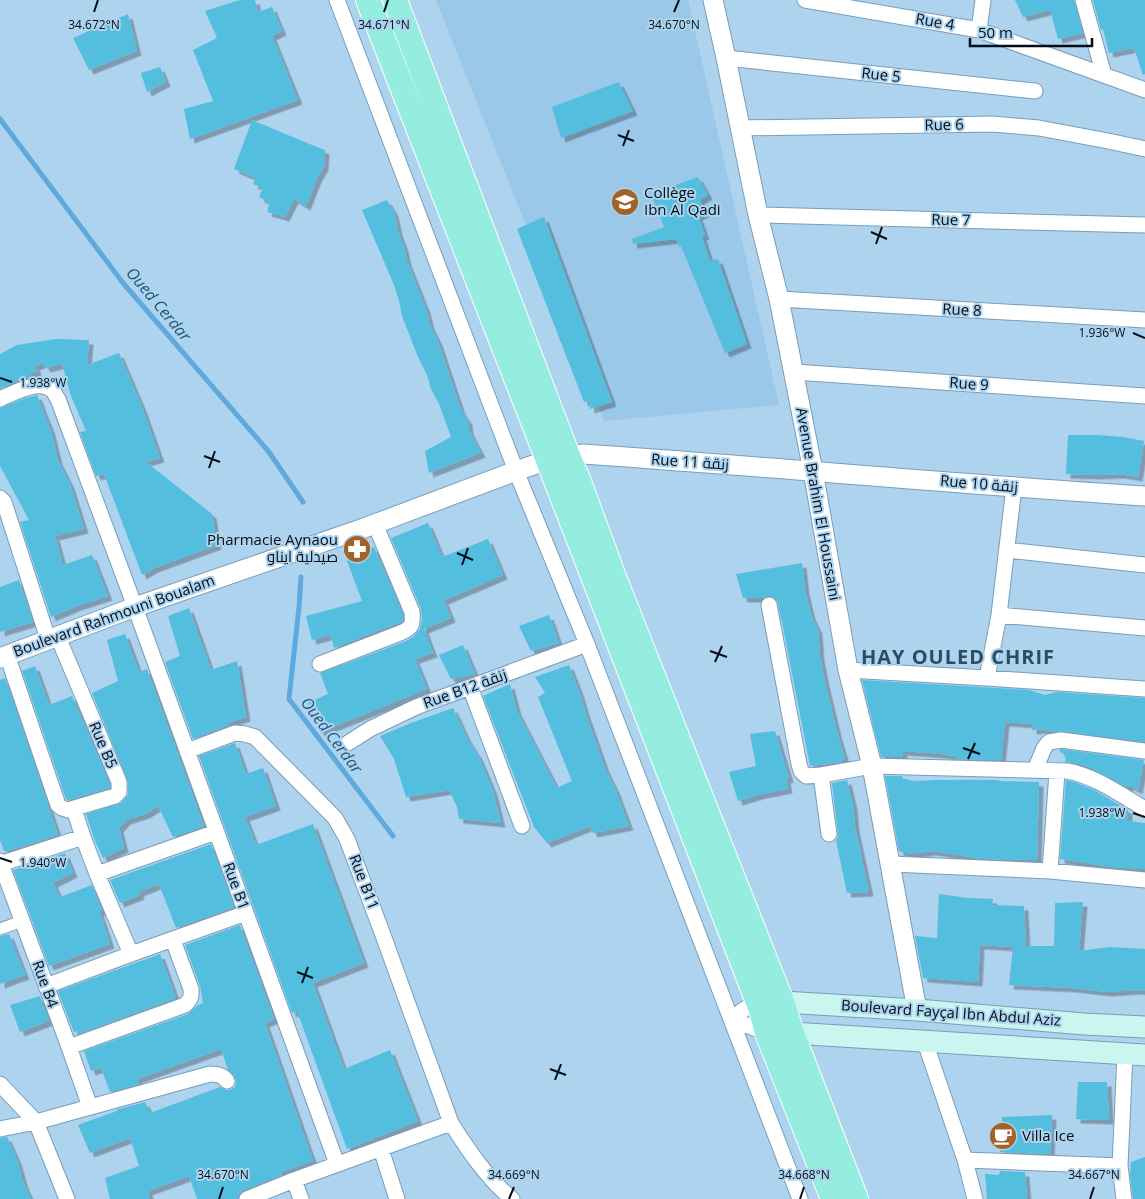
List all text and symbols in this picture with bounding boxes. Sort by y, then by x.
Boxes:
street label: Rue 4 [914,8,957,34]
scale bar [970,15,1092,47]
text: 34.672°N [68,16,120,33]
text: 34.671°N [358,16,410,33]
text: 34.670°N [648,16,700,33]
text: 50 m [978,22,1013,42]
street label: Rue 5 [860,62,902,86]
street label: Rue 6 [924,114,964,134]
place label: Collège Ibn Al Qadi [644,182,721,219]
school or university icon: Collège Ibn Al Qadi [610,187,640,217]
street label: Rue 7 [931,209,971,229]
water label: Oued Cerdar [122,262,197,346]
street label: Rue 8 [942,298,982,320]
text: 1.936°W [1079,324,1125,341]
street label: Rue 9 [949,372,989,394]
text: 1.938°W [20,374,66,391]
street label: Avenue Brahim El Houssaini [792,406,846,602]
street label: Rue 11 زنقة [650,448,730,474]
street label: Rue 10 زنقة [939,470,1019,496]
place label: Pharmacie Aynaou صيدلية ايناو [207,529,338,566]
pharmacy icon: Pharmacie Aynaou صيدلية ايناو [342,534,372,564]
street label: Boulevard Rahmouni Boualam [10,569,217,661]
district label: HAY OULED CHRIF [861,643,1055,670]
street label: Rue B12 زنقة [420,664,509,712]
water label: Oued Cerdar [296,692,368,778]
street label: Rue B5 [85,718,123,771]
text: 1.938°W [1079,804,1125,821]
street label: Rue B11 [345,851,385,912]
text: 1.940°W [20,854,66,871]
street label: Rue B1 [219,859,255,912]
street label: Rue B4 [28,957,64,1011]
street label: Boulevard Fayçal Ibn Abdul Aziz [840,994,1062,1030]
cafe icon: Villa Ice [988,1121,1018,1151]
place label: Villa Ice [1022,1125,1074,1145]
text: 34.670°N [197,1166,249,1183]
text: 34.669°N [488,1166,540,1183]
text: 34.668°N [778,1166,830,1183]
text: 34.667°N [1068,1166,1120,1183]

